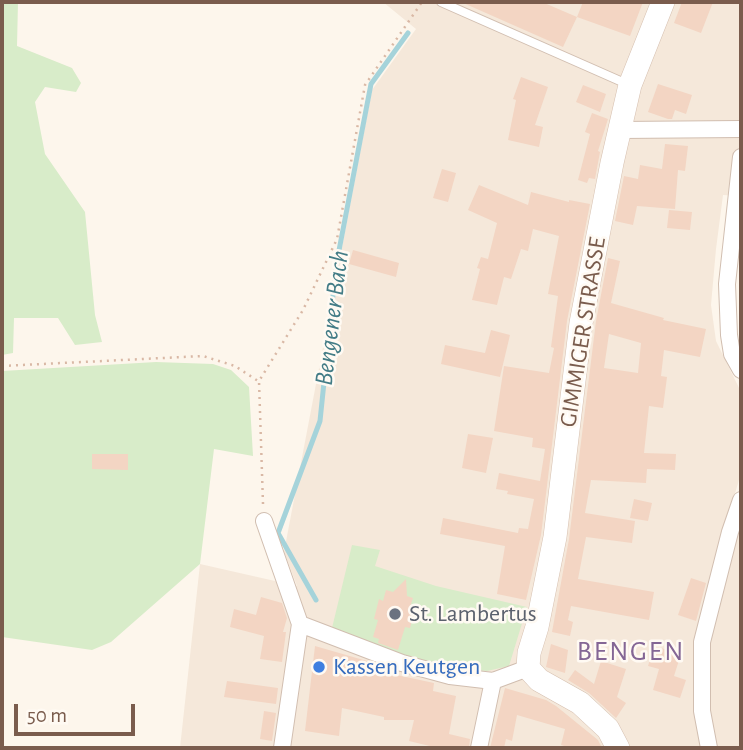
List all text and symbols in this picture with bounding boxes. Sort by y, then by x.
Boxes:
street label: GIMMIGER STRASSE [554,235,612,429]
water label: Bengener Bach [308,249,356,387]
place label: St. Lambertus [409,600,537,628]
marker: St. Lambertus [387,606,403,622]
district label: BENGEN [577,635,685,669]
place label: Kassen Keutgen [333,653,480,681]
marker: Kassen Keutgen [311,659,327,675]
scale bar [18,690,138,734]
text: 50 m [27,705,67,726]

